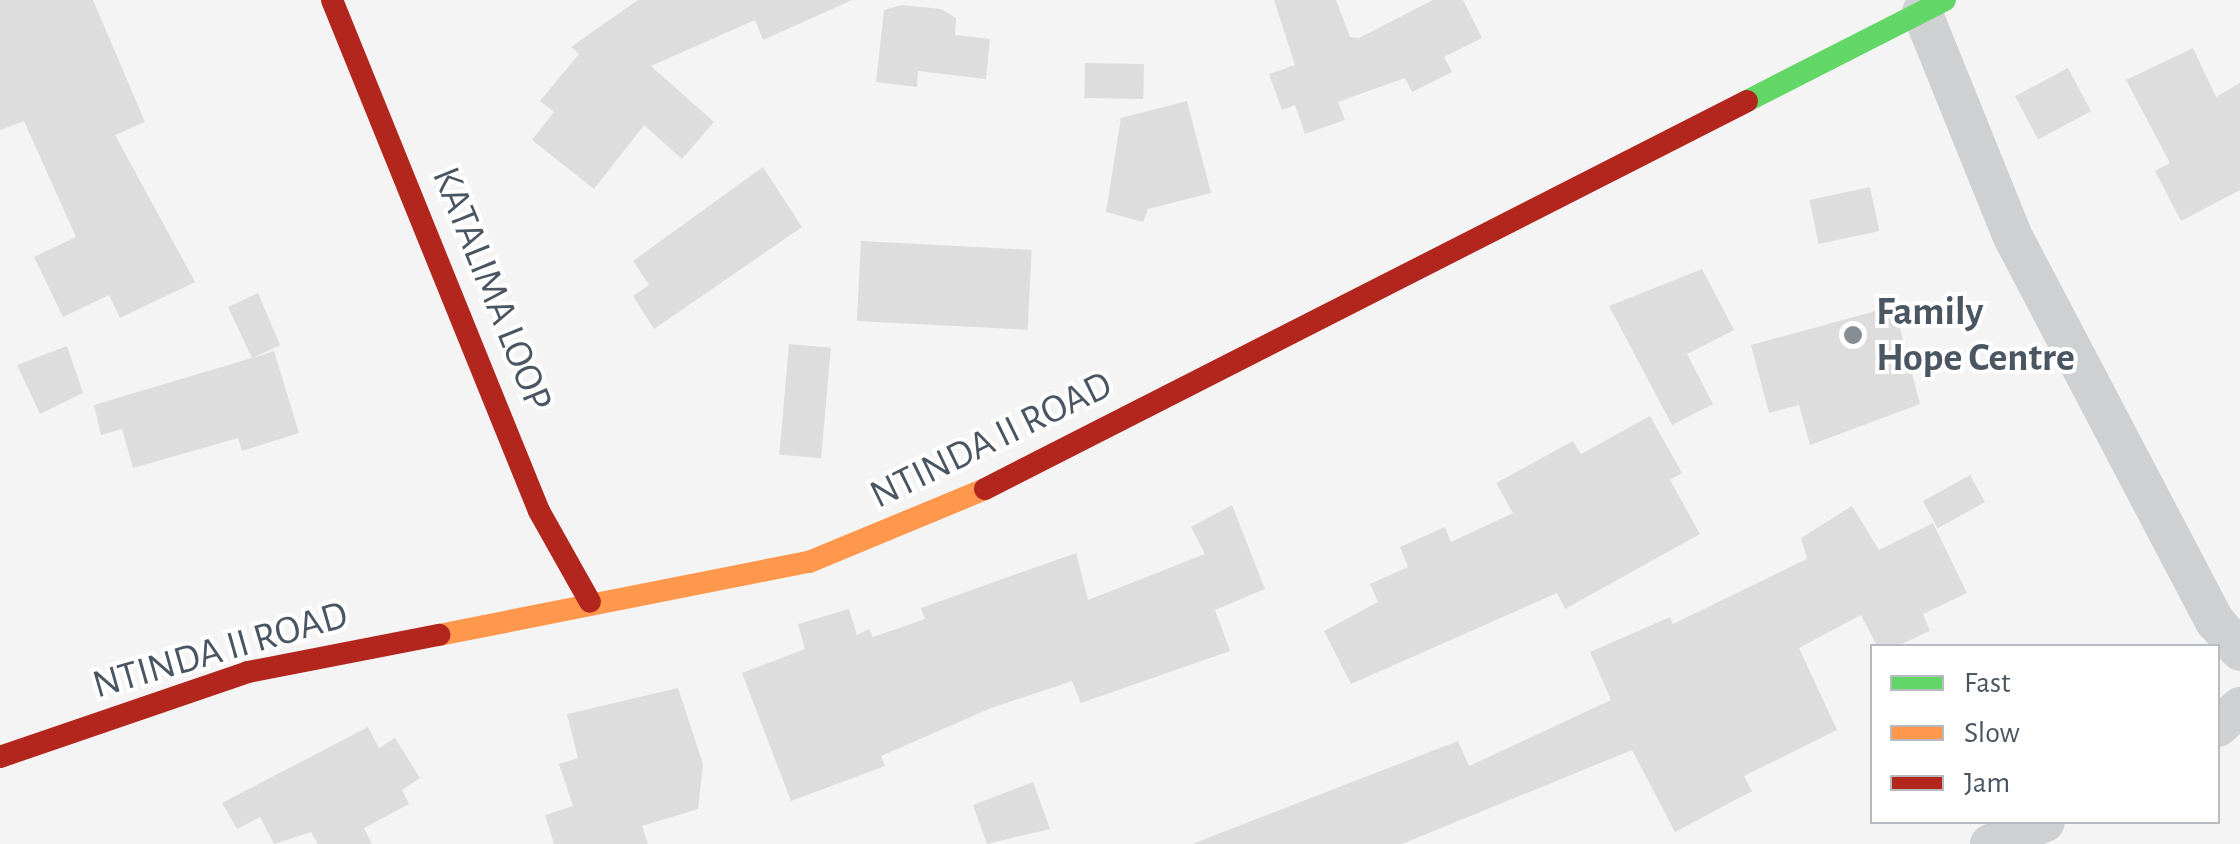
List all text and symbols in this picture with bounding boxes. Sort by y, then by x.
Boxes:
street label: KATALIMA LOOP [421,160,563,418]
place label: Family Hope Centre [1876,288,2075,382]
marker: Family Hope Centre [1840,322,1866,348]
street label: NTINDA II ROAD [862,361,1120,519]
street label: NTINDA II ROAD [87,591,353,709]
legend [1870,644,2220,824]
text: Fast [1964,668,2011,698]
text: Slow [1964,718,2020,748]
text: Jam [1964,768,2010,798]

